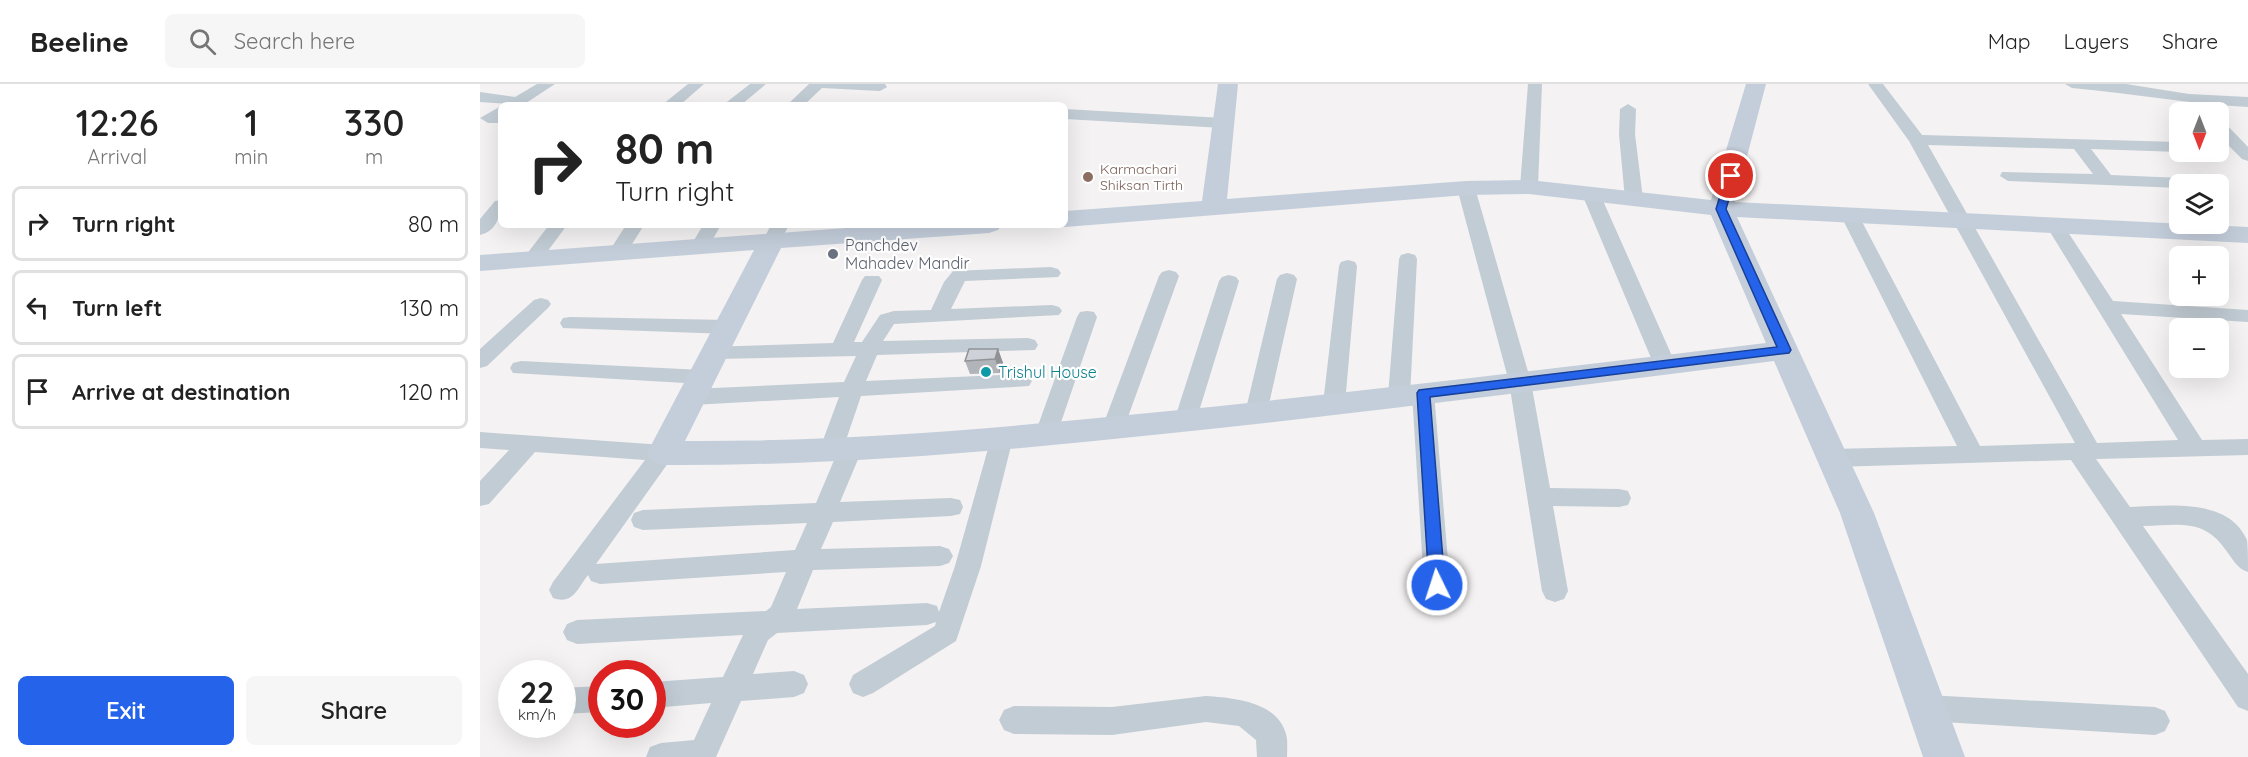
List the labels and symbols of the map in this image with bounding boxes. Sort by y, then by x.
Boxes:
north arrow [2169,102,2229,162]
pin [1705,150,1756,201]
place label: Karmachari Shiksan Tirth [1100,160,1183,194]
marker: Karmachari Shiksan Tirth [1081,170,1095,184]
place label: Panchdev Mahadev Mandir [845,235,970,273]
marker: Panchdev Mahadev Mandir [826,247,840,261]
place label: Trishul House [998,362,1097,382]
marker: Trishul House [979,365,993,379]
position arrow [1405,553,1469,617]
speed limit sign: 30 [588,660,666,738]

